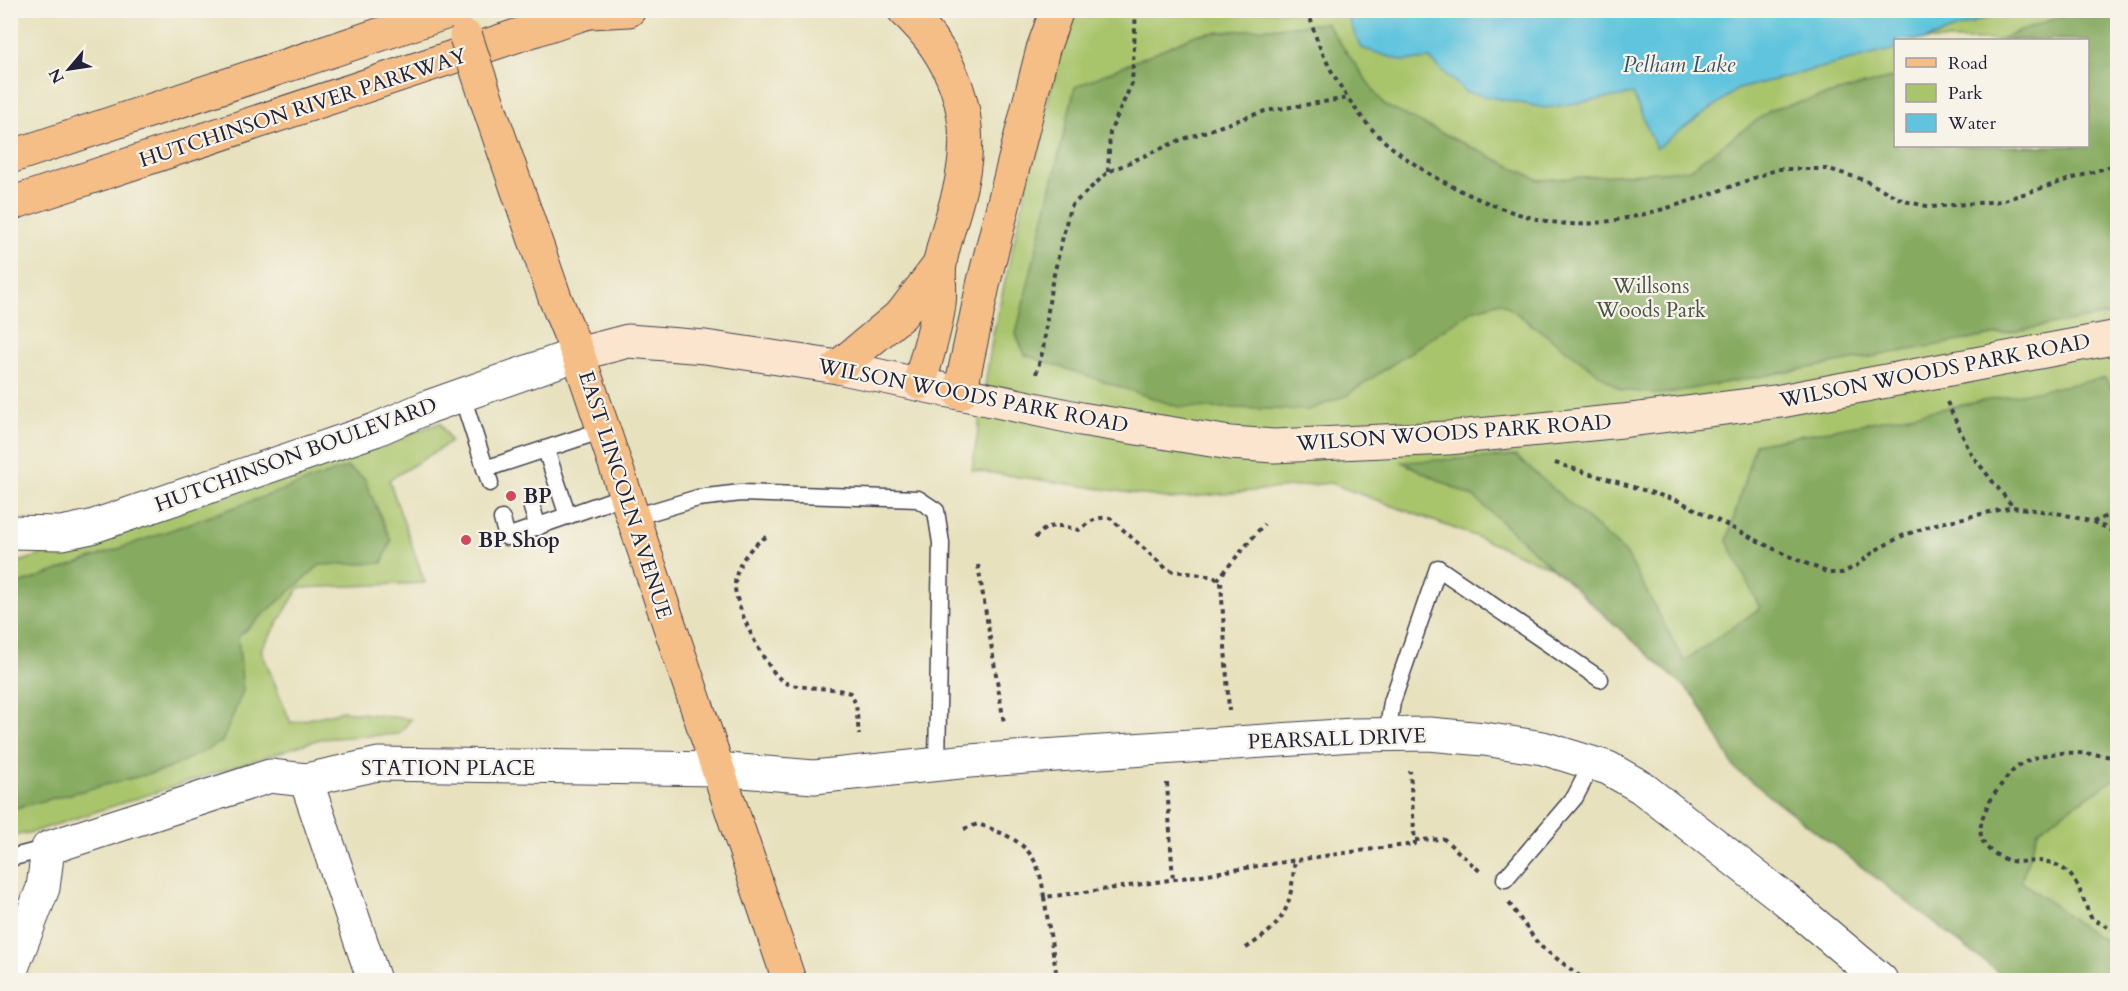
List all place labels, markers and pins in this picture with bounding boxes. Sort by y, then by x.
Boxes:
place label: BP [523,482,552,511]
marker: BP [504,489,518,503]
place label: BP Shop [478,526,560,555]
marker: BP Shop [459,533,473,547]

